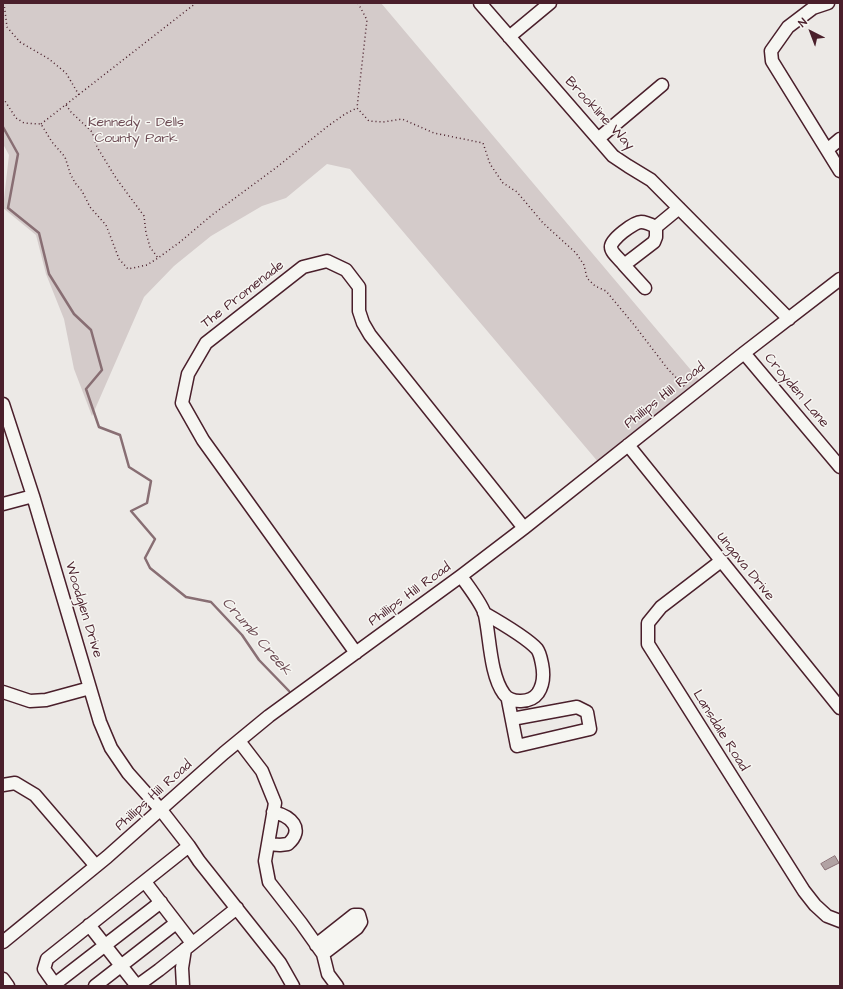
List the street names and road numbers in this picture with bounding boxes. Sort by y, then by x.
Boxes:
street label: Brookline Way [561,74,637,154]
street label: The Promenade [198,257,288,333]
street label: Croyden Lane [760,350,832,432]
street label: Phillips Hill Road [621,359,709,433]
street label: Ungava Drive [712,529,778,605]
street label: Phillips Hill Road [366,559,454,631]
street label: Woodglen Drive [60,560,106,660]
street label: Lansdale Road [688,687,752,775]
street label: Phillips Hill Road [112,757,196,835]

